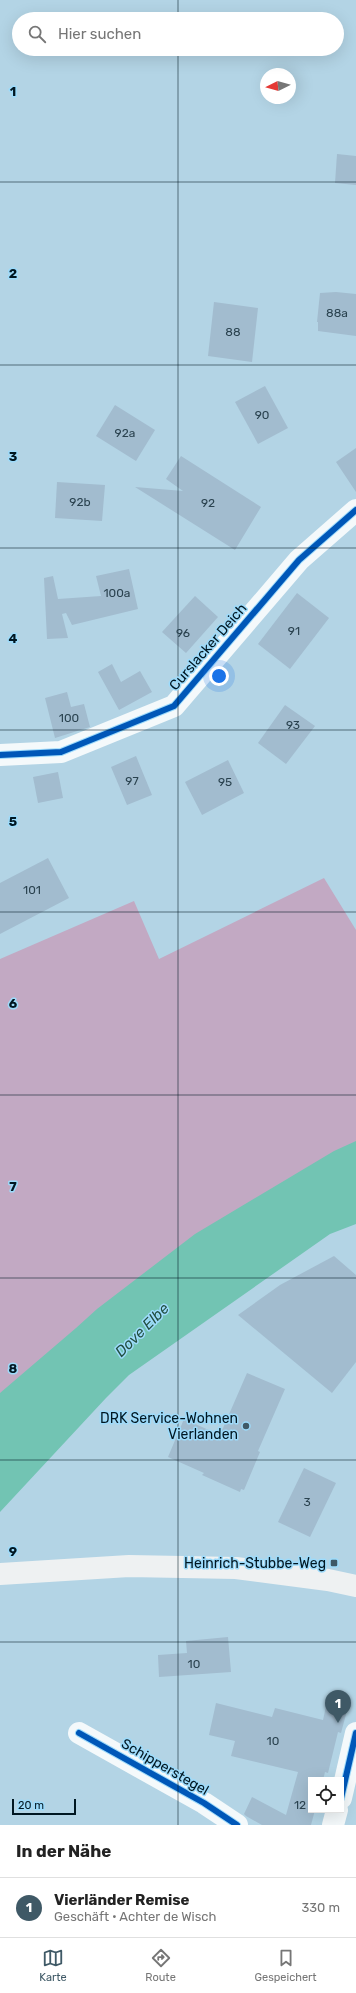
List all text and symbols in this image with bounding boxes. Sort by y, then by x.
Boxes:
search box [12,12,344,56]
icon: search [26,23,48,45]
text: Hier suchen [58,25,141,43]
north arrow [260,68,296,104]
text: 1 [10,84,16,99]
text: 2 [9,266,17,281]
house number: 88a [326,306,348,320]
house number: 88 [225,325,241,339]
house number: 90 [255,408,269,422]
house number: 92a [115,426,135,440]
text: 3 [9,449,18,464]
house number: 92b [69,495,91,509]
house number: 92 [201,496,215,510]
house number: 100a [103,586,131,600]
street label: Curslacker Deich [166,600,250,694]
house number: 91 [288,624,300,638]
house number: 96 [176,626,190,640]
text: 4 [9,631,18,646]
your location [209,666,229,686]
house number: 100 [59,711,79,725]
house number: 93 [286,718,300,732]
house number: 97 [125,774,139,788]
house number: 95 [218,775,232,789]
text: 5 [9,814,17,829]
house number: 101 [23,883,41,897]
text: 6 [9,996,18,1011]
text: 7 [9,1179,17,1194]
water label: Dove Elbe [111,1299,173,1361]
text: 8 [9,1361,18,1376]
place label: DRK Service-Wohnen Vierlanden [100,1410,238,1443]
marker: DRK Service-Wohnen Vierlanden [241,1421,251,1431]
house number: 3 [303,1495,311,1509]
text: 9 [9,1544,17,1559]
place label: Heinrich-Stubbe-Weg [184,1555,326,1572]
marker: Heinrich-Stubbe-Weg [329,1558,339,1568]
house number: 10 [188,1657,200,1671]
pin: 1 [325,1690,351,1723]
house number: 10 [267,1734,279,1748]
street label: Schipperstegel [118,1735,212,1799]
map controls [308,1777,344,1813]
button: locate [308,1777,344,1813]
scale bar [12,1797,76,1816]
house number: 12 [294,1798,306,1812]
text: 20 m [18,1799,44,1812]
text: In der Nähe [16,1841,111,1861]
text: Vierländer Remise [54,1891,190,1909]
text: 1 [26,1900,32,1915]
text: 330 m [301,1900,340,1915]
text: Geschäft · Achter de Wisch [54,1909,216,1924]
tab: Karte [39,1947,67,1984]
tab: Route [145,1947,176,1984]
tab: Gespeichert [255,1947,317,1984]

